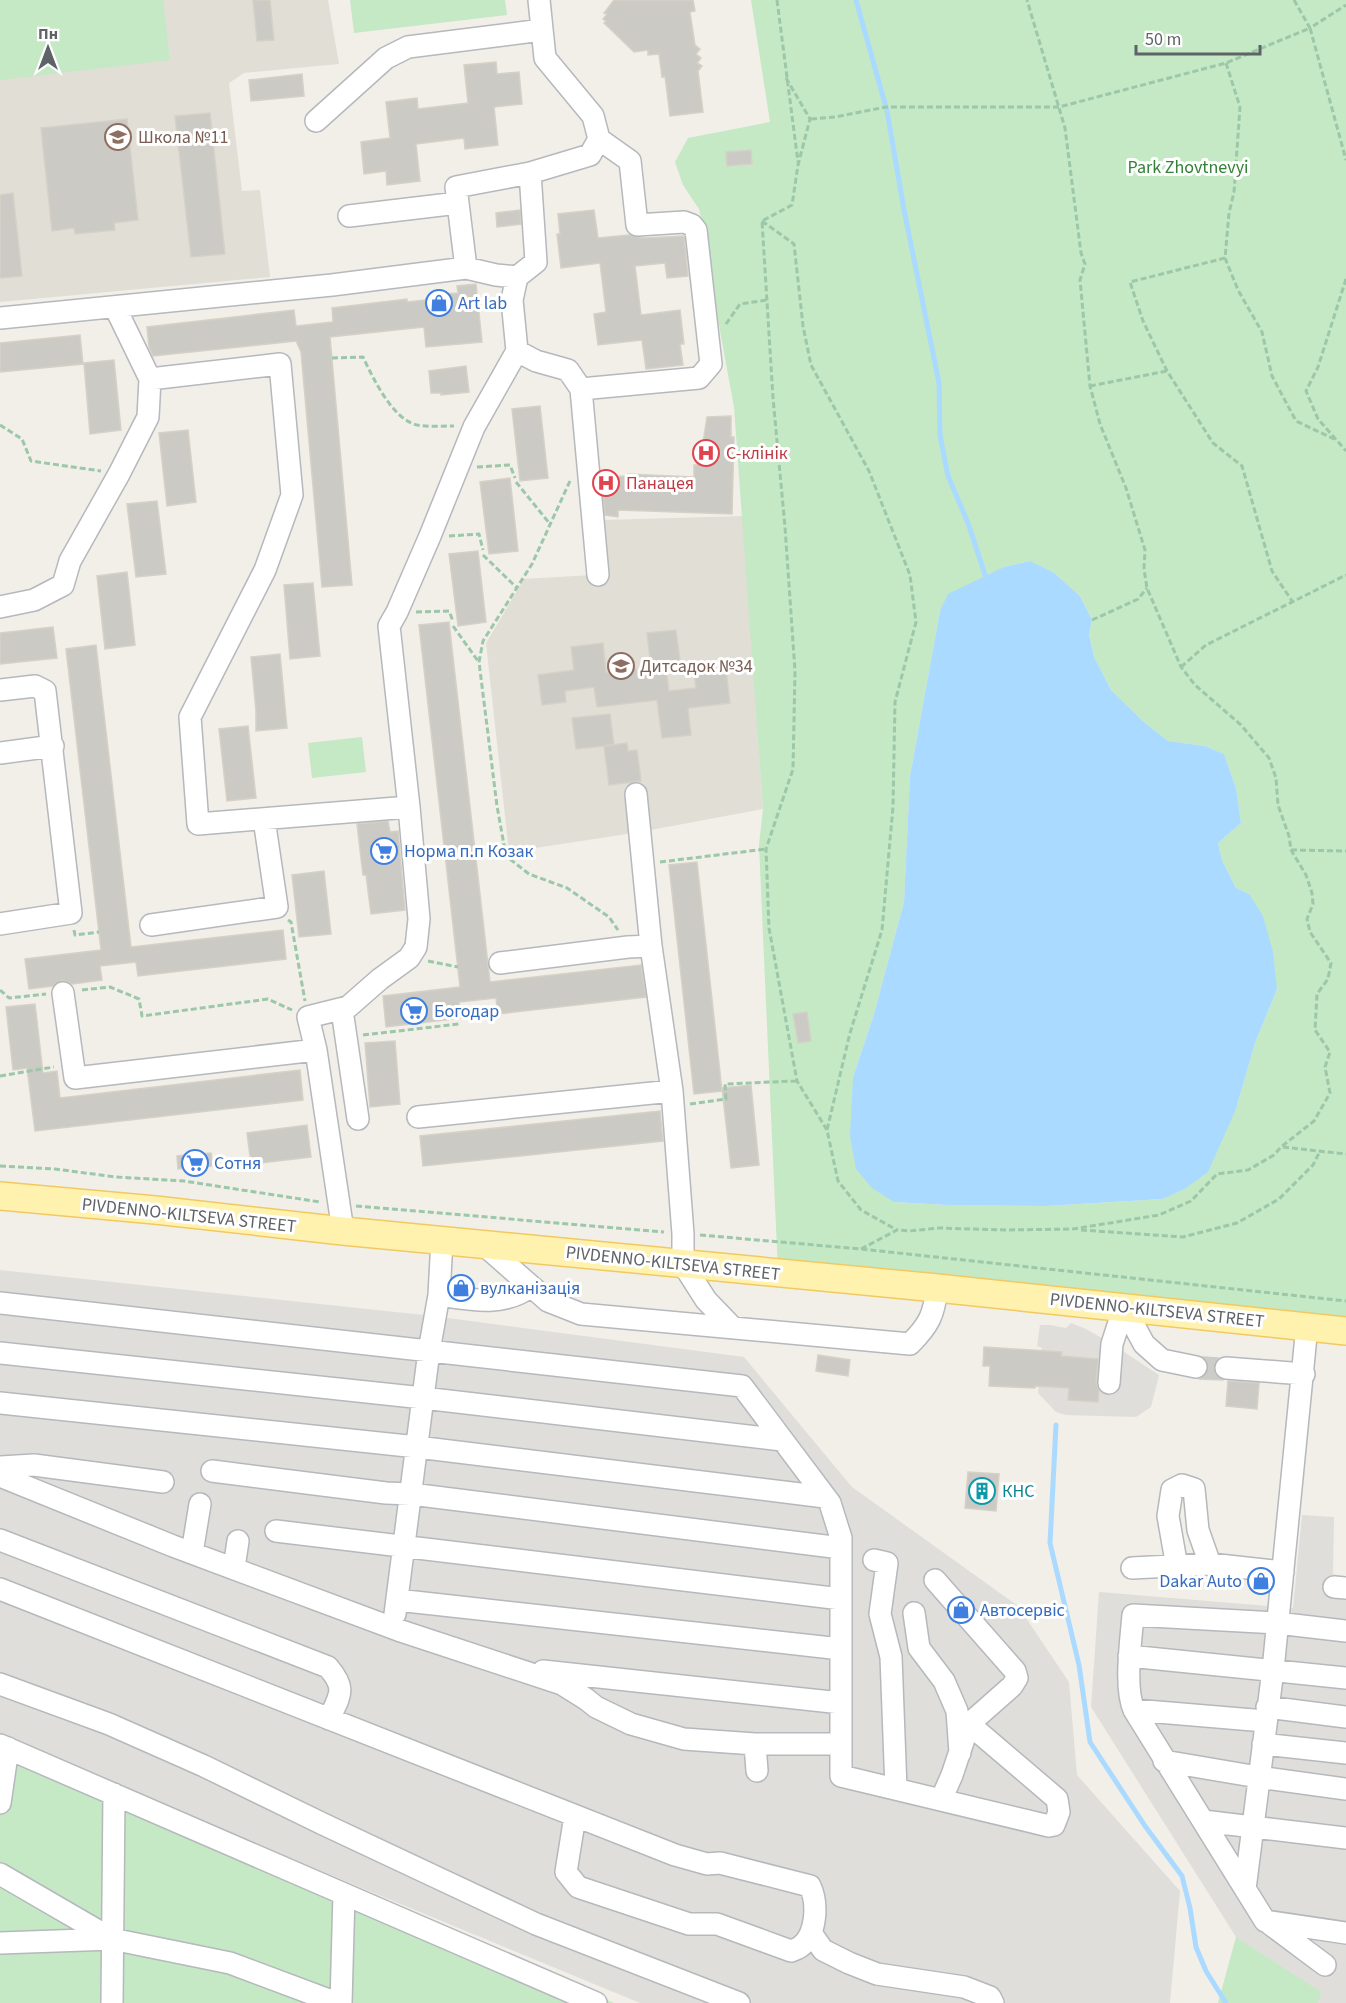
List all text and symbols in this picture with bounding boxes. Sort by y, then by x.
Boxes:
north arrow [18,18,78,78]
scale bar [1136,18,1260,56]
text: Пн [38,23,58,45]
text: 50 m [1145,27,1181,52]
school or university icon: Школа №11 [103,122,133,152]
place label: Школа №11 [138,125,228,150]
park label: Park Zhovtnevyi [1127,155,1249,180]
shop icon: Art lab [424,288,454,318]
place label: Art lab [458,291,507,316]
hospital icon: С-клінік [691,438,721,468]
place label: С-клінік [726,441,788,466]
hospital icon: Панацея [591,468,621,498]
place label: Панацея [626,471,694,496]
school or university icon: Дитсадок №34 [606,651,636,681]
place label: Дитсадок №34 [640,654,753,679]
supermarket icon: Норма п.п Козак [369,836,399,866]
place label: Норма п.п Козак [404,839,534,864]
supermarket icon: Богодар [399,996,429,1026]
place label: Богодар [434,999,499,1024]
supermarket icon: Сотня [180,1148,210,1178]
place label: Сотня [214,1151,261,1176]
street label: PIVDENNO-KILTSEVA STREET [80,1192,298,1239]
street label: PIVDENNO-KILTSEVA STREET [564,1240,782,1287]
shop icon: вулканізація [446,1273,476,1303]
place label: вулканізація [480,1276,580,1301]
street label: PIVDENNO-KILTSEVA STREET [1048,1287,1266,1334]
building icon: КНС [967,1476,997,1506]
place label: КНС [1002,1479,1034,1504]
shop icon: Dakar Auto [1246,1566,1276,1596]
place label: Dakar Auto [1159,1569,1242,1594]
shop icon: Автосервіс [946,1595,976,1625]
place label: Автосервіс [980,1598,1065,1623]

